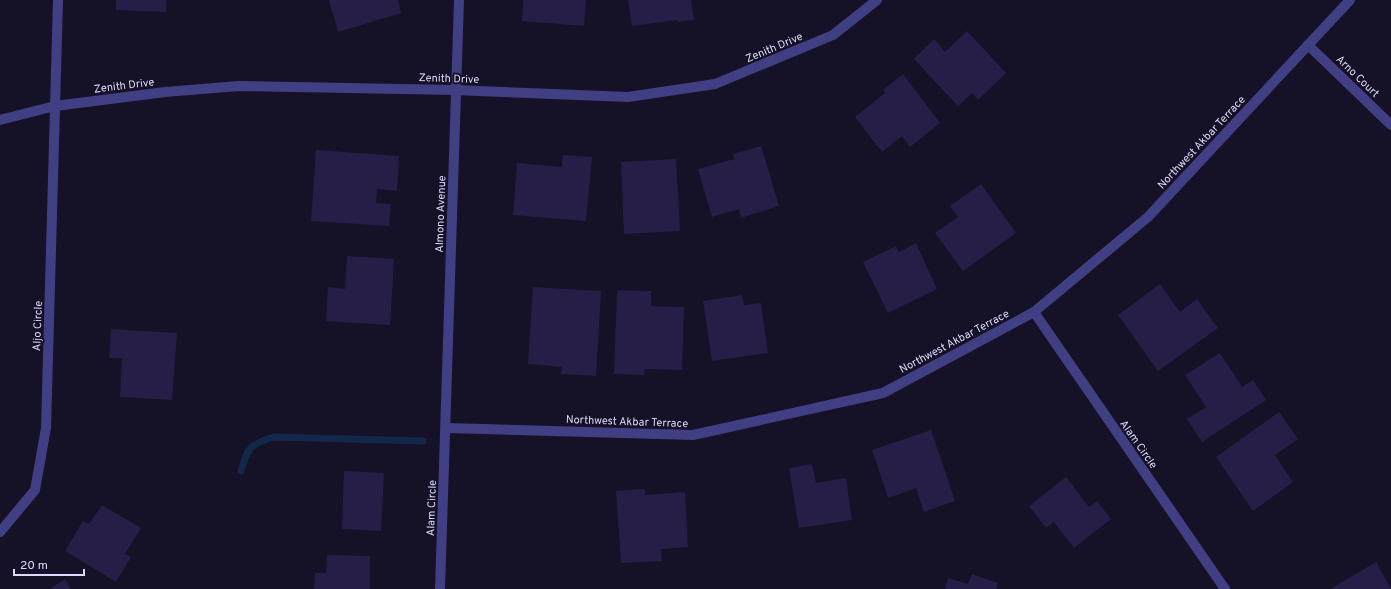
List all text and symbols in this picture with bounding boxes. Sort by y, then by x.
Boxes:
street label: Zenith Drive [744,30,805,66]
street label: Arno Court [1333,53,1382,101]
street label: Zenith Drive [418,71,480,87]
street label: Zenith Drive [93,75,155,97]
street label: Northwest Akbar Terrace [1155,93,1249,192]
street label: Almono Avenue [433,175,449,253]
street label: Aljo Circle [30,301,46,351]
street label: Northwest Akbar Terrace [897,307,1012,377]
street label: Northwest Akbar Terrace [566,413,688,431]
street label: Alam Circle [1116,417,1160,472]
street label: Alam Circle [424,480,440,536]
scale bar [14,551,84,577]
text: 20 m [20,558,48,574]

